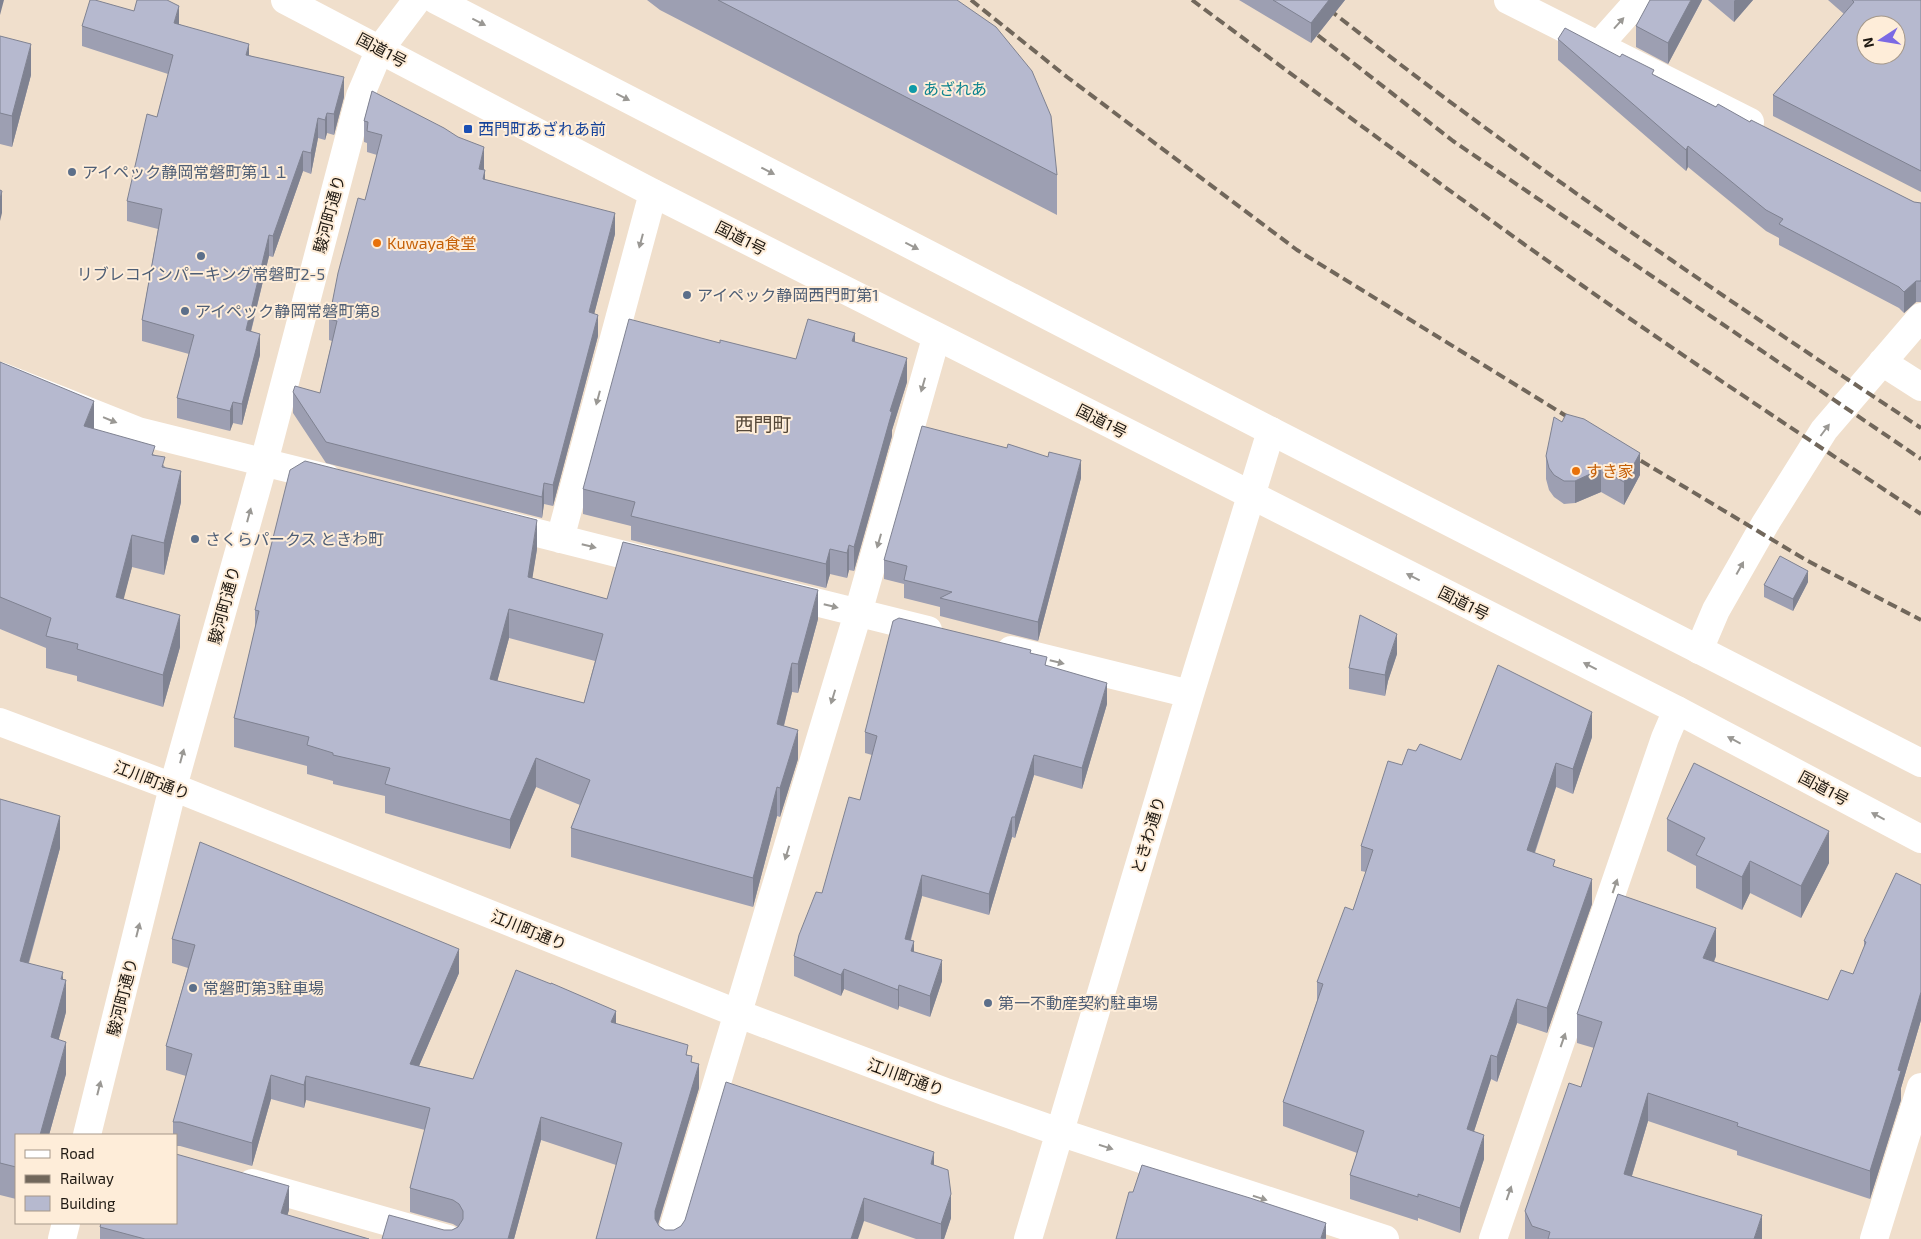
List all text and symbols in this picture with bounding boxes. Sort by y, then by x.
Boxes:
north arrow [1856,15,1906,65]
one-way arrow [1613,17,1625,29]
one-way arrow [472,18,486,26]
street label: 国道1号 [354,28,411,71]
text: N [1858,36,1877,50]
place label: あざれあ [923,79,987,98]
marker: あざれあ [907,83,919,95]
one-way arrow [616,93,631,101]
place label: 西門町あざれあ前 [478,119,606,138]
marker: 西門町あざれあ前 [462,123,474,135]
place label: アイペック静岡常磐町第１１ [82,162,289,181]
marker: アイペック静岡常磐町第１１ [66,166,78,178]
one-way arrow [761,167,775,175]
street label: 駿河町通り [309,173,348,255]
street label: 国道1号 [713,217,770,258]
place label: Kuwaya食堂 [387,233,477,252]
one-way arrow [636,233,644,248]
marker: Kuwaya食堂 [371,237,383,249]
one-way arrow [905,242,919,250]
marker: リブレコインパーキング常磐町2-5 [195,250,207,262]
place label: リブレコインパーキング常磐町2-5 [77,264,325,283]
place label: アイペック静岡西門町第1 [697,285,879,304]
marker: アイペック静岡西門町第1 [681,289,693,301]
place label: アイペック静岡常磐町第8 [195,301,380,320]
marker: アイペック静岡常磐町第8 [179,305,191,317]
one-way arrow [919,377,927,392]
one-way arrow [594,390,602,405]
street label: 国道1号 [1074,400,1131,441]
district label: 西門町 [734,412,792,435]
one-way arrow [103,416,118,424]
one-way arrow [1820,424,1831,437]
place label: すき家 [1586,461,1634,480]
marker: すき家 [1570,465,1582,477]
one-way arrow [245,507,253,522]
place label: さくらパークス ときわ町 [205,529,384,548]
marker: さくらパークス ときわ町 [189,533,201,545]
one-way arrow [874,534,882,549]
one-way arrow [581,542,596,550]
one-way arrow [1736,561,1745,575]
street label: 駿河町通り [204,564,243,646]
one-way arrow [1406,573,1421,581]
street label: 国道1号 [1436,582,1493,623]
one-way arrow [824,602,839,610]
one-way arrow [1050,658,1065,666]
one-way arrow [1583,662,1597,670]
one-way arrow [829,690,837,705]
one-way arrow [1728,736,1741,745]
one-way arrow [179,748,187,763]
street label: 江川町通り [111,756,193,803]
street label: 国道1号 [1796,766,1853,809]
street label: ときわ通り [1127,794,1168,876]
one-way arrow [1871,812,1885,821]
one-way arrow [782,846,790,861]
one-way arrow [1612,878,1619,893]
street label: 江川町通り [489,906,570,953]
one-way arrow [134,923,142,938]
street label: 駿河町通り [103,956,140,1038]
place label: 常磐町第3駐車場 [203,978,324,997]
marker: 常磐町第3駐車場 [187,982,199,994]
place label: 第一不動産契約駐車場 [998,993,1158,1012]
marker: 第一不動産契約駐車場 [982,997,994,1009]
one-way arrow [1560,1032,1567,1047]
street label: 江川町通り [865,1054,947,1099]
one-way arrow [95,1080,103,1095]
legend [15,1134,178,1224]
text: Road [60,1144,95,1162]
one-way arrow [1098,1144,1113,1151]
text: Railway [60,1169,114,1187]
one-way arrow [1506,1185,1514,1200]
text: Building [60,1194,116,1212]
one-way arrow [1253,1194,1268,1202]

